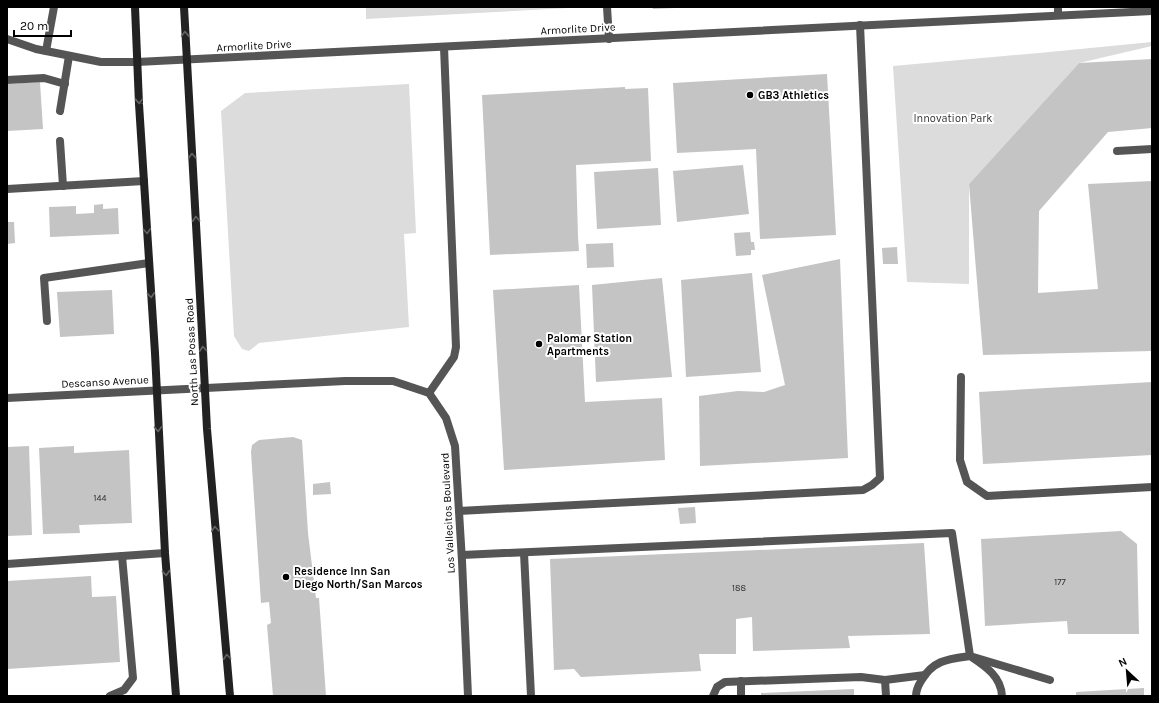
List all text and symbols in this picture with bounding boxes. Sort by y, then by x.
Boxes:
scale bar [14,12,71,38]
text: 20 m [20,19,48,33]
street label: Armorlite Drive [540,21,616,37]
one-way arrow [181,31,190,37]
street label: Armorlite Drive [216,38,292,54]
place label: GB3 Athletics [758,89,829,102]
marker: GB3 Athletics [745,90,755,100]
one-way arrow [135,98,143,104]
park label: Innovation Park [914,112,992,125]
one-way arrow [188,153,197,159]
one-way arrow [191,216,200,222]
one-way arrow [142,228,151,234]
one-way arrow [146,292,155,298]
street label: North Las Posas Road [183,298,201,406]
place label: Palomar Station Apartments [547,332,632,358]
marker: Palomar Station Apartments [534,339,544,349]
one-way arrow [199,346,208,352]
street label: Descanso Avenue [61,373,149,391]
one-way arrow [154,426,162,432]
street label: Los Vallecitos Boulevard [438,452,458,574]
house number: 144 [93,493,107,503]
one-way arrow [211,526,220,533]
place label: Residence Inn San Diego North/San Marcos [294,565,423,591]
one-way arrow [162,570,171,576]
marker: Residence Inn San Diego North/San Marcos [281,572,291,582]
house number: 177 [1054,577,1066,587]
house number: 188 [732,583,746,593]
north arrow [1107,651,1147,691]
one-way arrow [222,654,231,660]
text: N [1116,655,1129,670]

